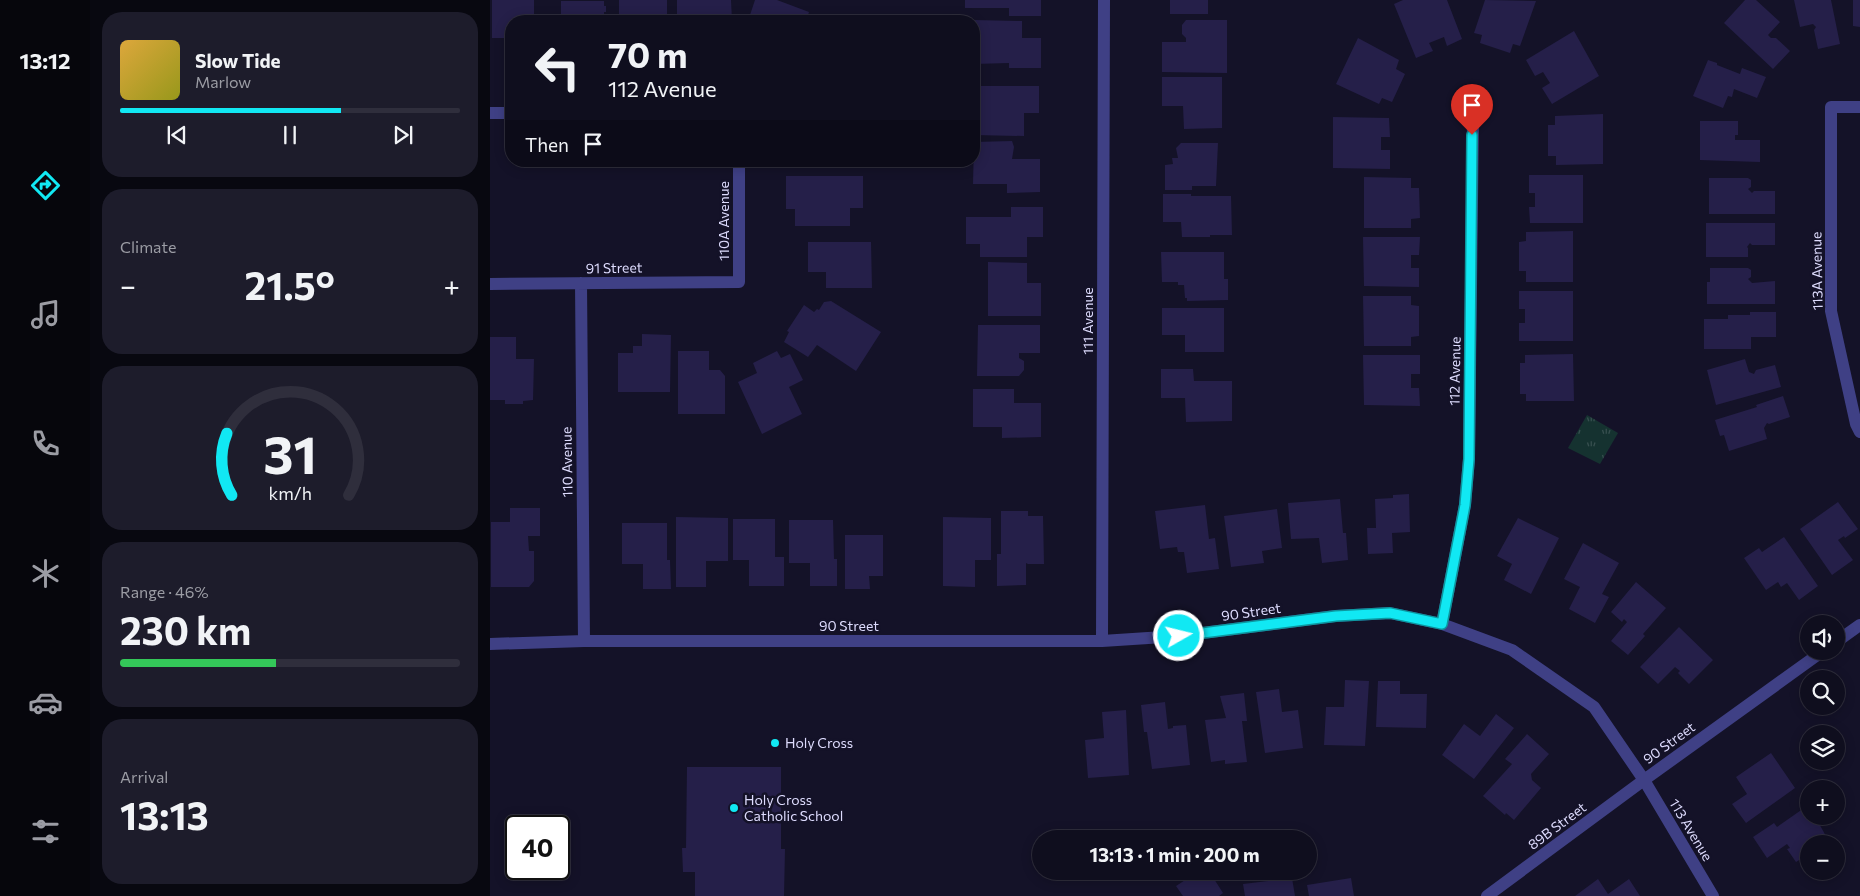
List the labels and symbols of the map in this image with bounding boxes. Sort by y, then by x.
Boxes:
pin [1451,84,1493,135]
street label: 110A Avenue [715,181,732,261]
street label: 113A Avenue [1807,232,1826,310]
street label: 91 Street [585,259,643,276]
street label: 111 Avenue [1079,287,1096,355]
street label: 112 Avenue [1445,336,1464,406]
street label: 110 Avenue [557,427,576,497]
street label: 90 Street [1220,599,1282,624]
position arrow [1152,609,1204,661]
street label: 90 Street [819,617,879,634]
street label: 90 Street [1639,718,1698,767]
place label: Holy Cross [785,734,853,751]
marker: Holy Cross [769,737,781,749]
place label: Holy Cross Catholic School [744,791,843,824]
street label: 113 Avenue [1666,796,1717,864]
street label: 89B Street [1524,798,1589,853]
marker: Holy Cross Catholic School [728,802,740,814]
speed limit sign: 40 [505,815,570,880]

